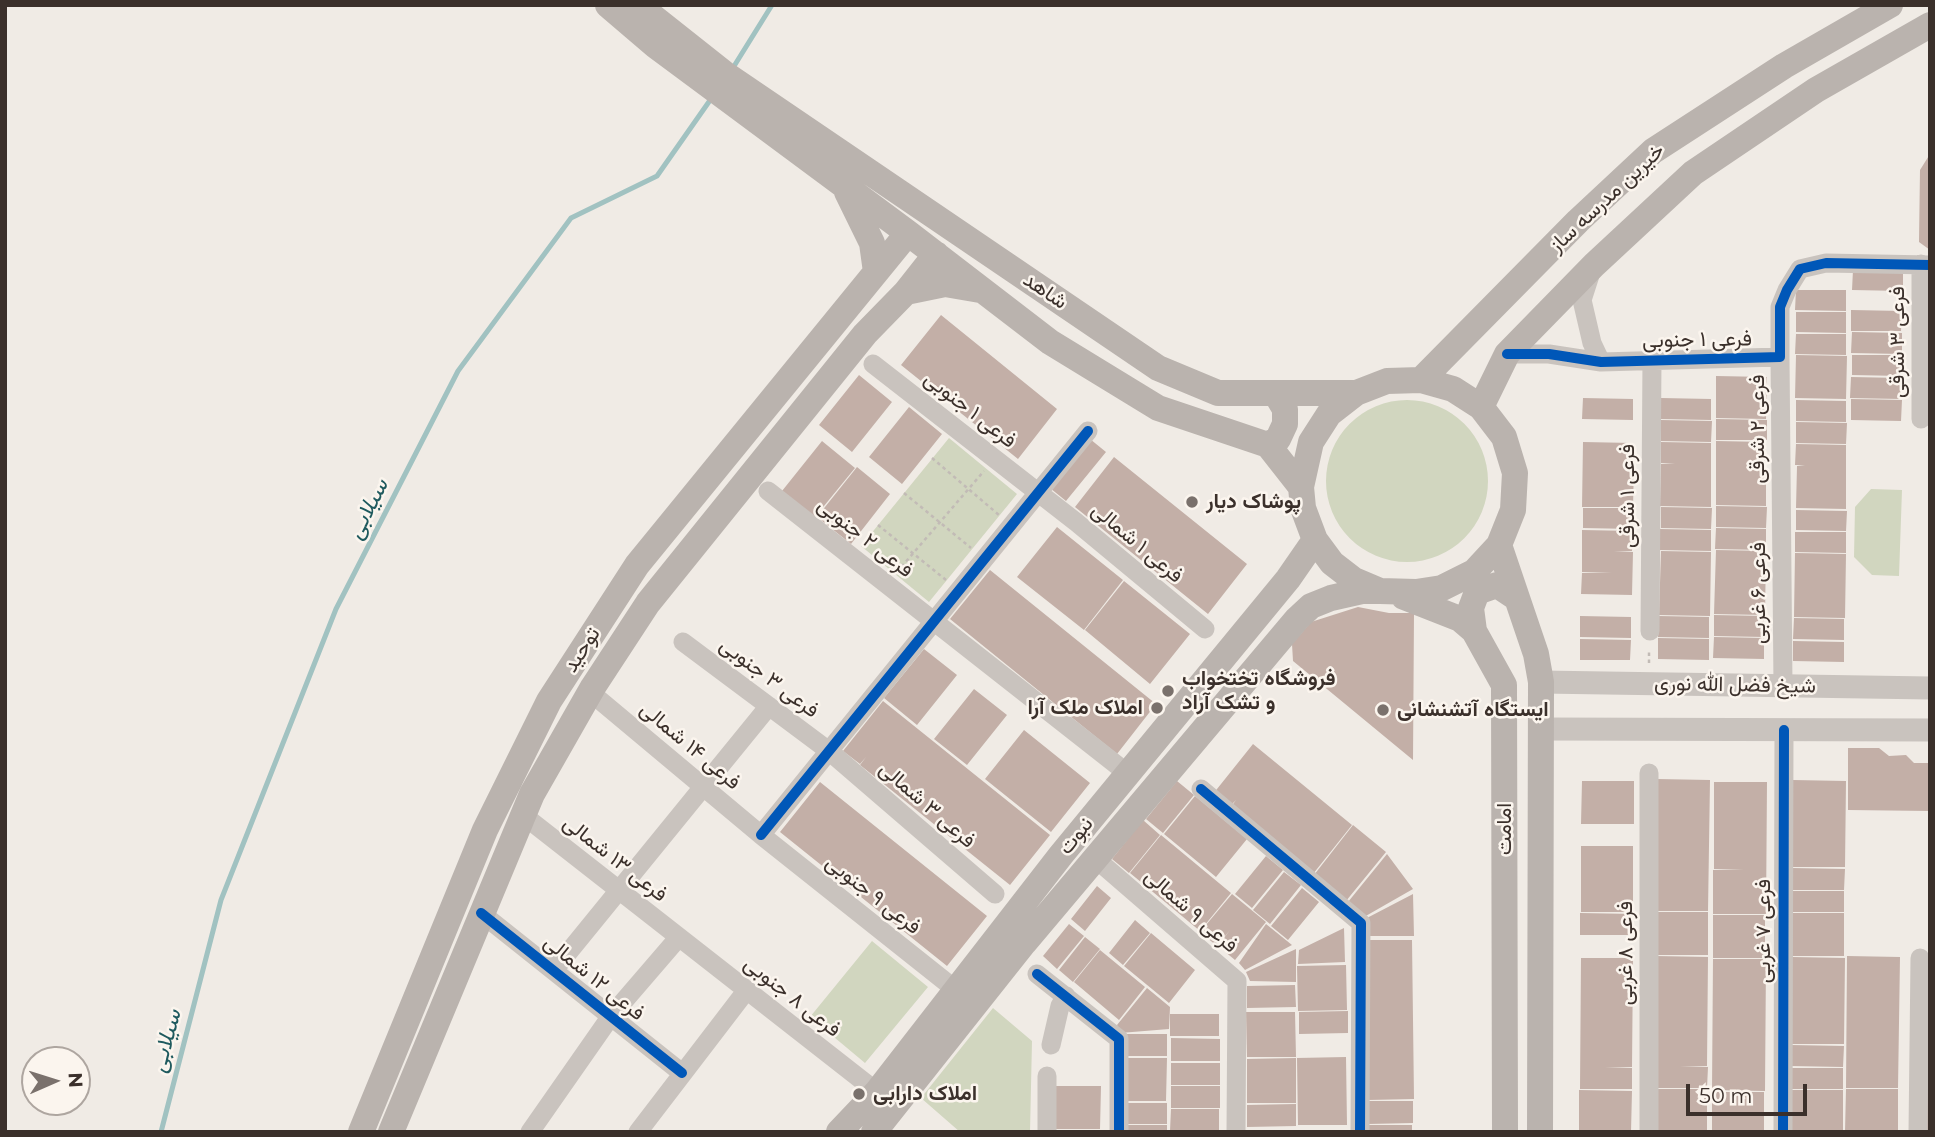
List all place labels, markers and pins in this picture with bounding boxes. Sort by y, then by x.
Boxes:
place label: پوشاک دیار [1206,489,1301,515]
marker: پوشاک دیار [1184,494,1200,510]
place label: فروشگاه تختخواب و تشک آراد [1182,666,1335,716]
marker: فروشگاه تختخواب و تشک آراد [1160,683,1176,699]
place label: املاک ملک آرا [1028,695,1143,721]
place label: ایستگاه آتشنشانی [1397,697,1549,723]
marker: املاک ملک آرا [1149,700,1165,716]
marker: ایستگاه آتشنشانی [1375,702,1391,718]
place label: املاک دارابی [873,1081,977,1107]
marker: املاک دارابی [851,1086,867,1102]

